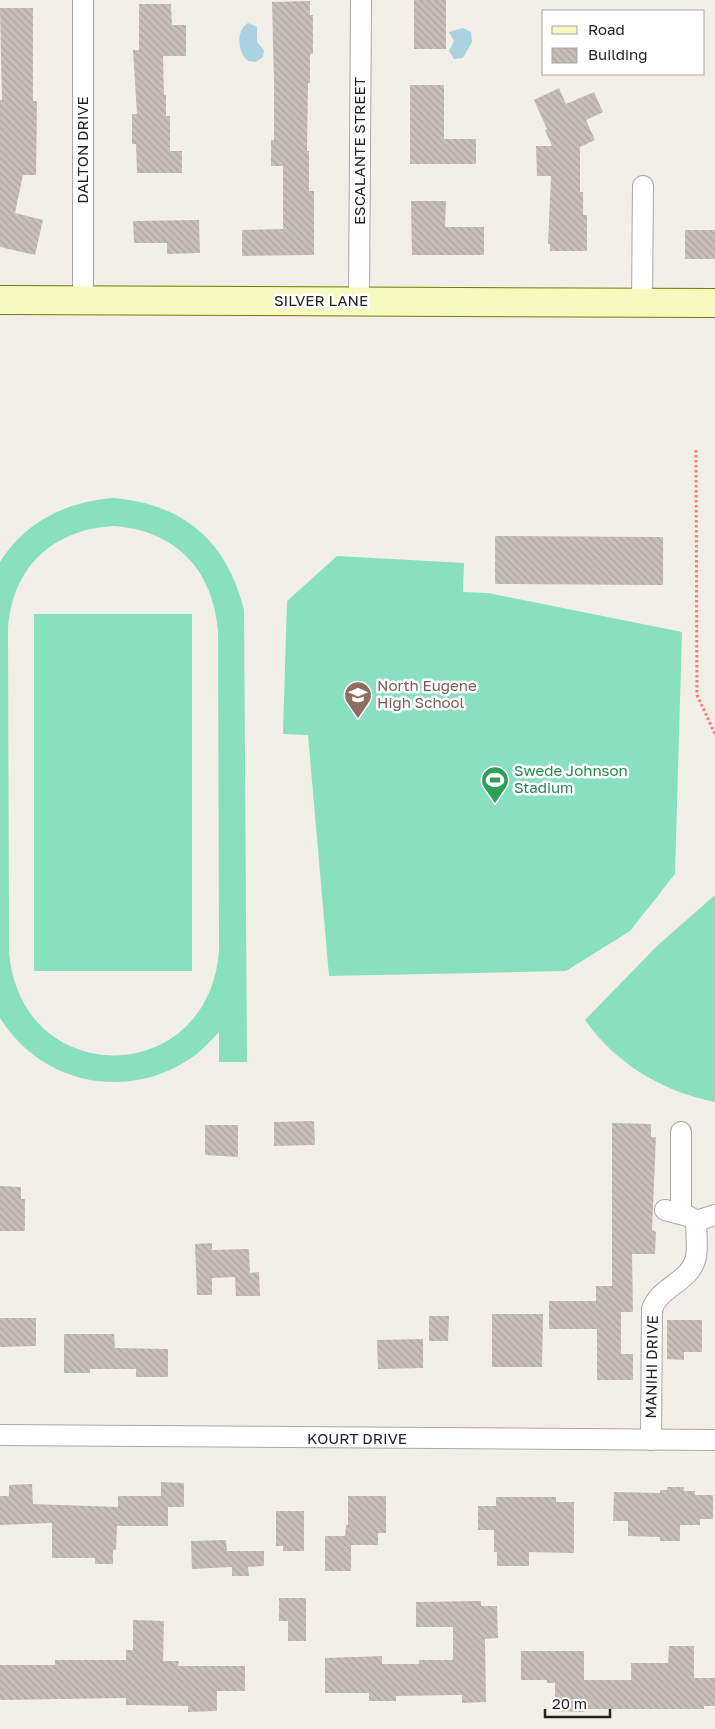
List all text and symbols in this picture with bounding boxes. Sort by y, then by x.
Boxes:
legend [542,10,705,75]
text: Road [588,20,625,38]
text: Building [588,45,648,63]
street label: ESCALANTE STREET [350,77,368,225]
street label: DALTON DRIVE [73,96,91,204]
street label: SILVER LANE [274,291,368,309]
place label: North Eugene High School [377,676,477,711]
school or university icon: North Eugene High School [343,680,373,719]
place label: Swede Johnson Stadium [514,761,628,796]
sports icon: Swede Johnson Stadium [480,765,510,804]
street label: MANIHI DRIVE [641,1315,661,1419]
street label: KOURT DRIVE [307,1429,407,1447]
scale bar [545,1686,610,1718]
text: 20 m [552,1694,587,1712]

